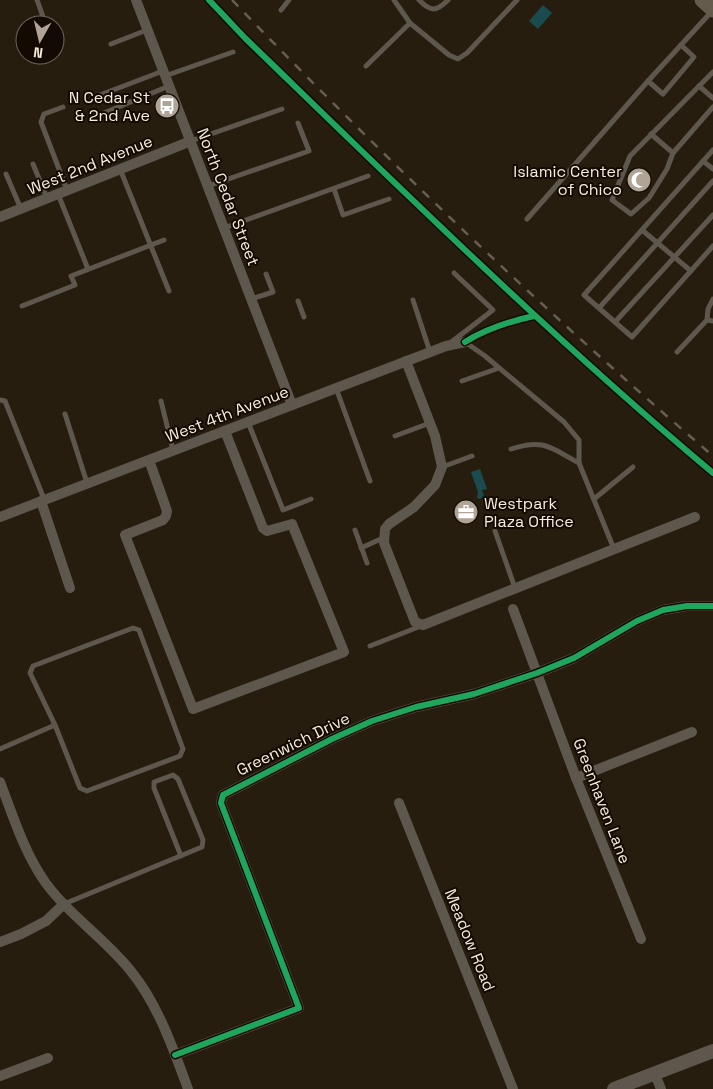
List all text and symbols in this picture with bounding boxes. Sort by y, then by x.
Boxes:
north arrow [15,15,65,65]
text: N [32,43,44,62]
place label: N Cedar St & 2nd Ave [69,87,150,126]
bus stop icon: N Cedar St & 2nd Ave [154,93,180,119]
street label: North Cedar Street [192,125,264,269]
street label: West 2nd Avenue [24,130,156,200]
place label: Islamic Center of Chico [513,161,622,200]
mosque icon: Islamic Center of Chico [626,167,652,193]
street label: West 4th Avenue [162,381,292,447]
place label: Westpark Plaza Office [484,493,574,532]
office icon: Westpark Plaza Office [453,499,479,525]
street label: Greenwich Drive [233,707,353,781]
street label: Greenhaven Lane [568,735,636,867]
street label: Meadow Road [440,886,500,994]

